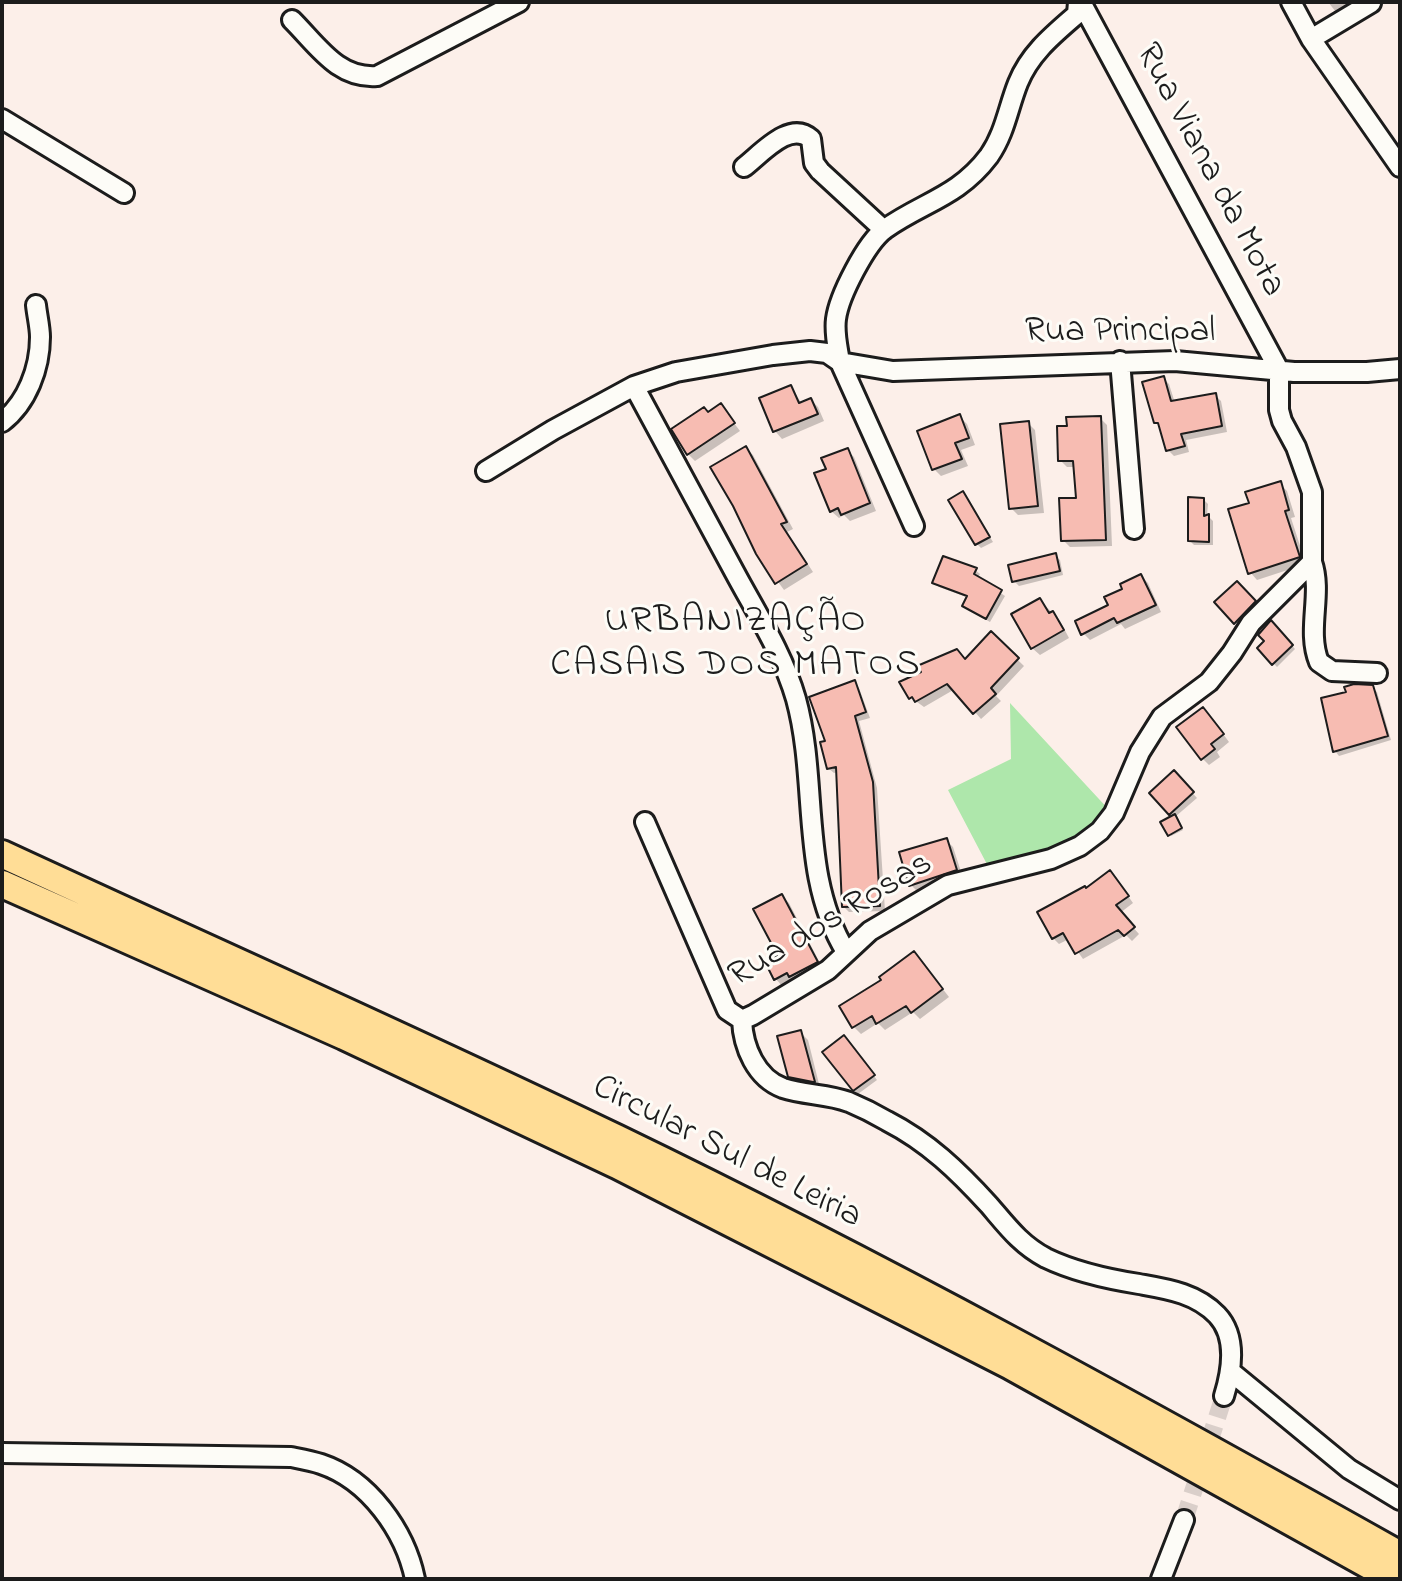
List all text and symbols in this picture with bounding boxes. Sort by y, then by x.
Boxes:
street label: Rua Viana da Mota [1123,37,1293,305]
street label: Rua Principal [1025,312,1215,356]
district label: URBANIZAÇÃO CASAIS DOS MATOS [550,601,922,690]
street label: Rua dos Rosas [722,844,942,1000]
street label: Circular Sul de Leiria [584,1067,868,1241]

